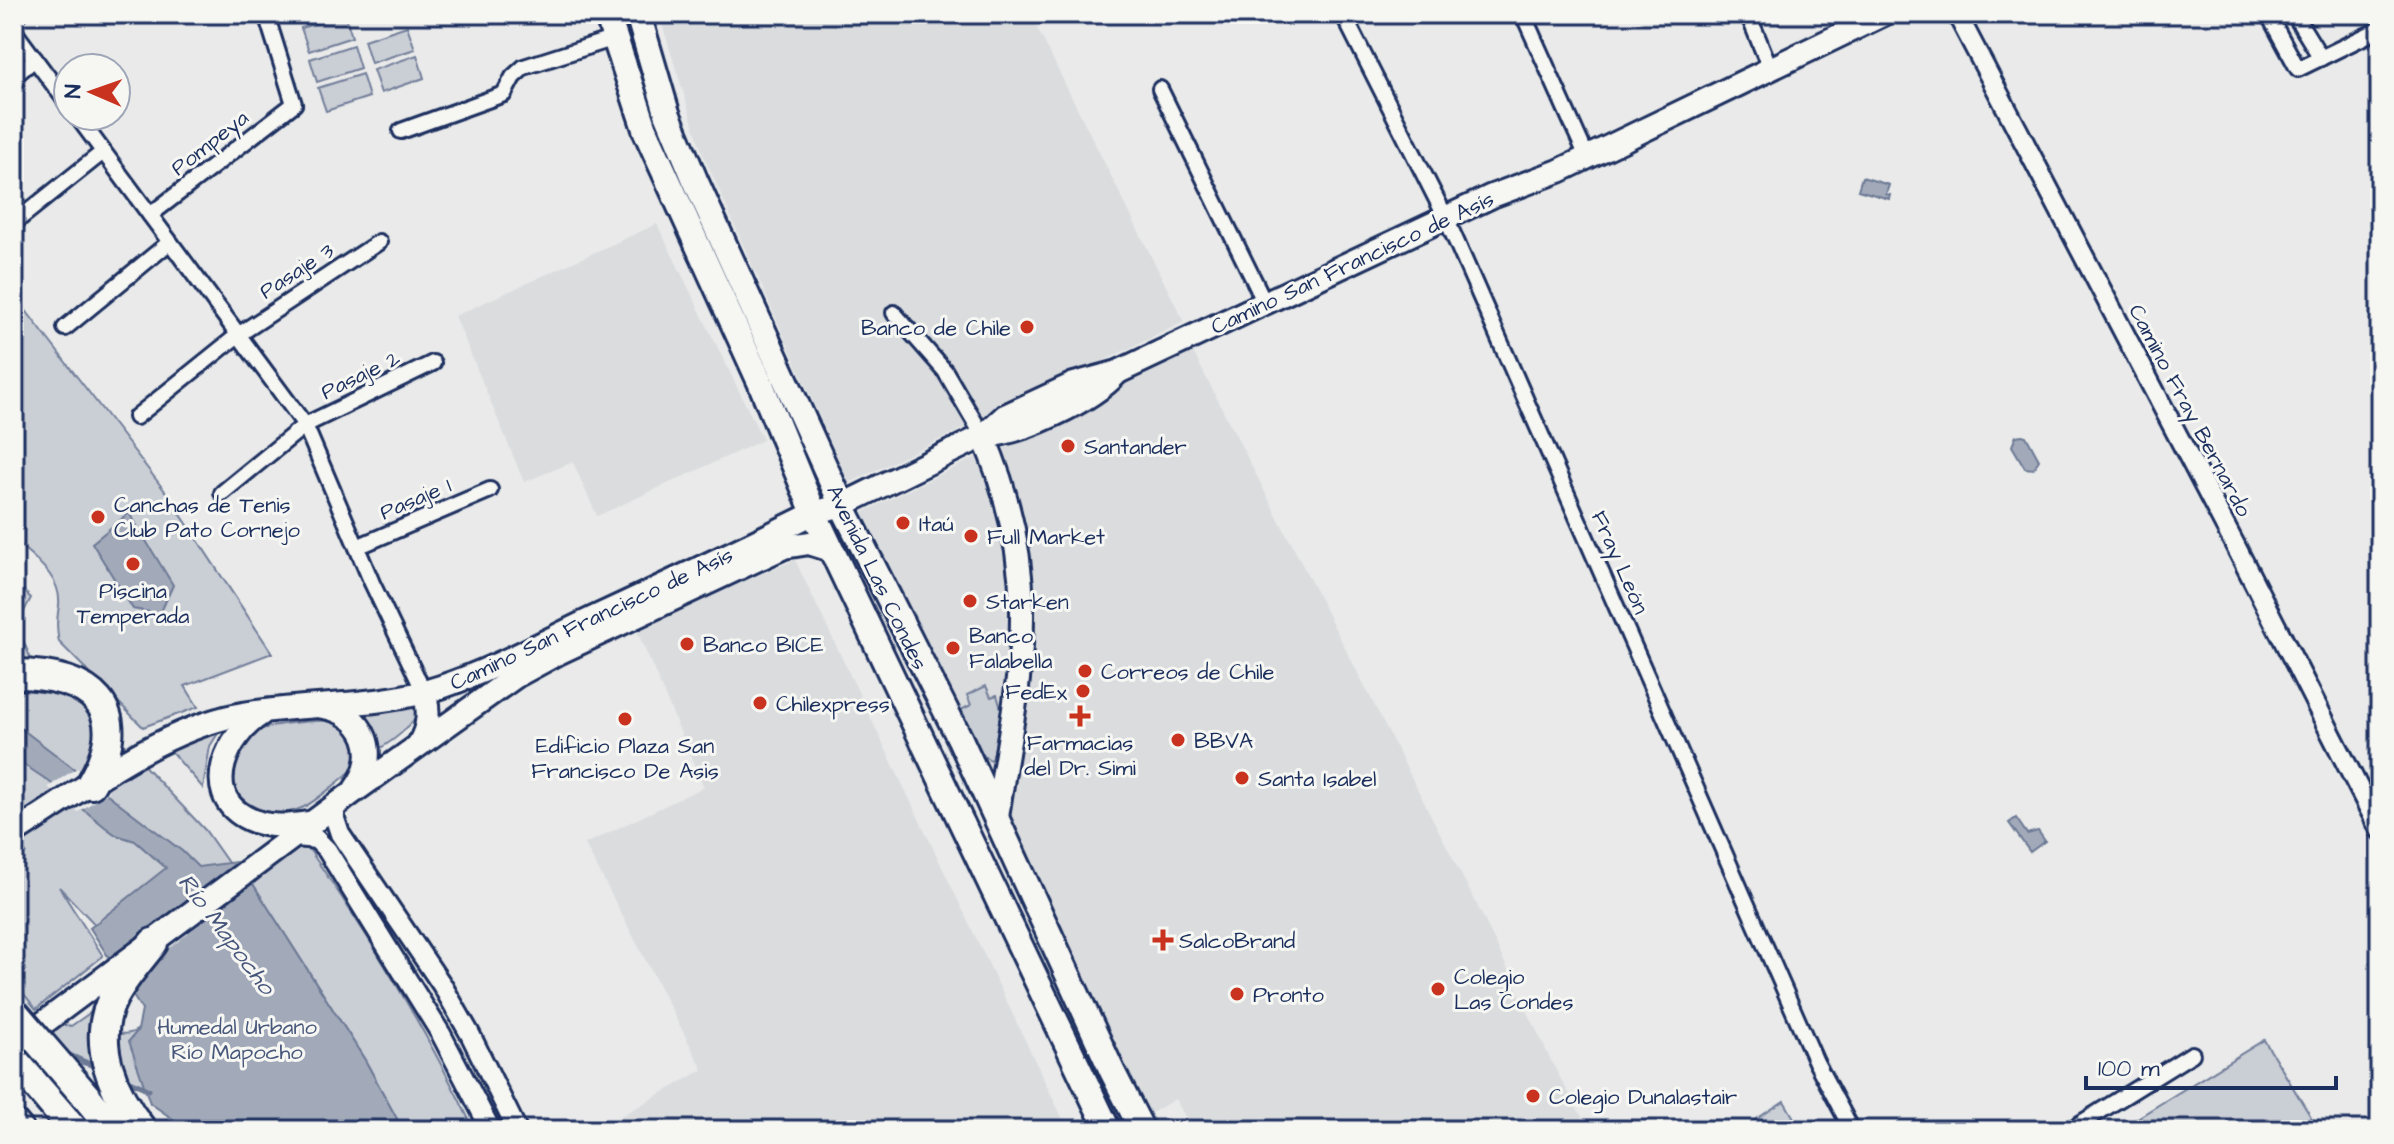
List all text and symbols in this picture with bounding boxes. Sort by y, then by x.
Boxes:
north arrow [52,52,132,132]
text: N [58,84,89,99]
street label: Pompeya [165,103,256,184]
street label: Camino San Francisco de Asís [1206,184,1499,343]
street label: Pasaje 3 [253,236,340,307]
street label: Camino Fray Bernardo [2120,299,2259,523]
place label: Banco de Chile [861,313,1011,344]
marker: Banco de Chile [1018,318,1036,336]
street label: Pasaje 2 [316,343,406,408]
place label: Santander [1084,432,1187,463]
marker: Santander [1059,437,1077,455]
street label: Pasaje 1 [375,470,456,528]
street label: Avenida Las Condes [818,480,935,675]
place label: Canchas de Tenis Club Pato Cornejo [114,490,301,546]
street label: Fray León [1582,506,1656,620]
marker: Canchas de Tenis Club Pato Cornejo [89,508,107,526]
place label: Itaú [919,509,954,540]
marker: Itaú [894,514,912,532]
place label: Full Market [987,522,1105,553]
marker: Full Market [962,527,980,545]
street label: Camino San Francisco de Asís [445,540,738,699]
marker: Piscina Temperada [124,555,142,573]
place label: Piscina Temperada [77,576,189,632]
place label: Starken [986,587,1069,618]
marker: Starken [961,592,979,610]
place label: Banco Falabella [969,621,1052,677]
place label: Banco BICE [703,630,824,661]
marker: Banco BICE [678,635,696,653]
marker: Banco Falabella [944,639,962,657]
place label: Correos de Chile [1101,657,1275,688]
marker: Correos de Chile [1076,662,1094,680]
place label: FedEx [1005,677,1068,708]
marker: FedEx [1074,682,1092,700]
place label: Chilexpress [776,689,890,720]
marker: Chilexpress [751,694,769,712]
marker: Farmacias del Dr. Simi [1071,707,1089,725]
marker: Edificio Plaza San Francisco De Asis [616,710,634,728]
place label: BBVA [1194,726,1253,757]
place label: Farmacias del Dr. Simi [1024,728,1136,784]
place label: Edificio Plaza San Francisco De Asis [531,731,719,787]
marker: BBVA [1169,731,1187,749]
place label: Santa Isabel [1258,764,1377,795]
marker: Santa Isabel [1233,769,1251,787]
water label: Río Mapocho [169,867,284,1003]
place label: SalcoBrand [1179,926,1295,957]
marker: SalcoBrand [1154,931,1172,949]
place label: Colegio Las Condes [1454,962,1573,1018]
place label: Pronto [1253,980,1324,1011]
marker: Colegio Las Condes [1429,980,1447,998]
marker: Pronto [1228,985,1246,1003]
park label: Humedal Urbano Río Mapocho [157,1012,317,1068]
scale bar [2086,1040,2336,1090]
text: 100 m [2098,1052,2160,1086]
place label: Colegio Dunalastair [1549,1082,1737,1114]
marker: Colegio Dunalastair [1524,1087,1542,1105]

